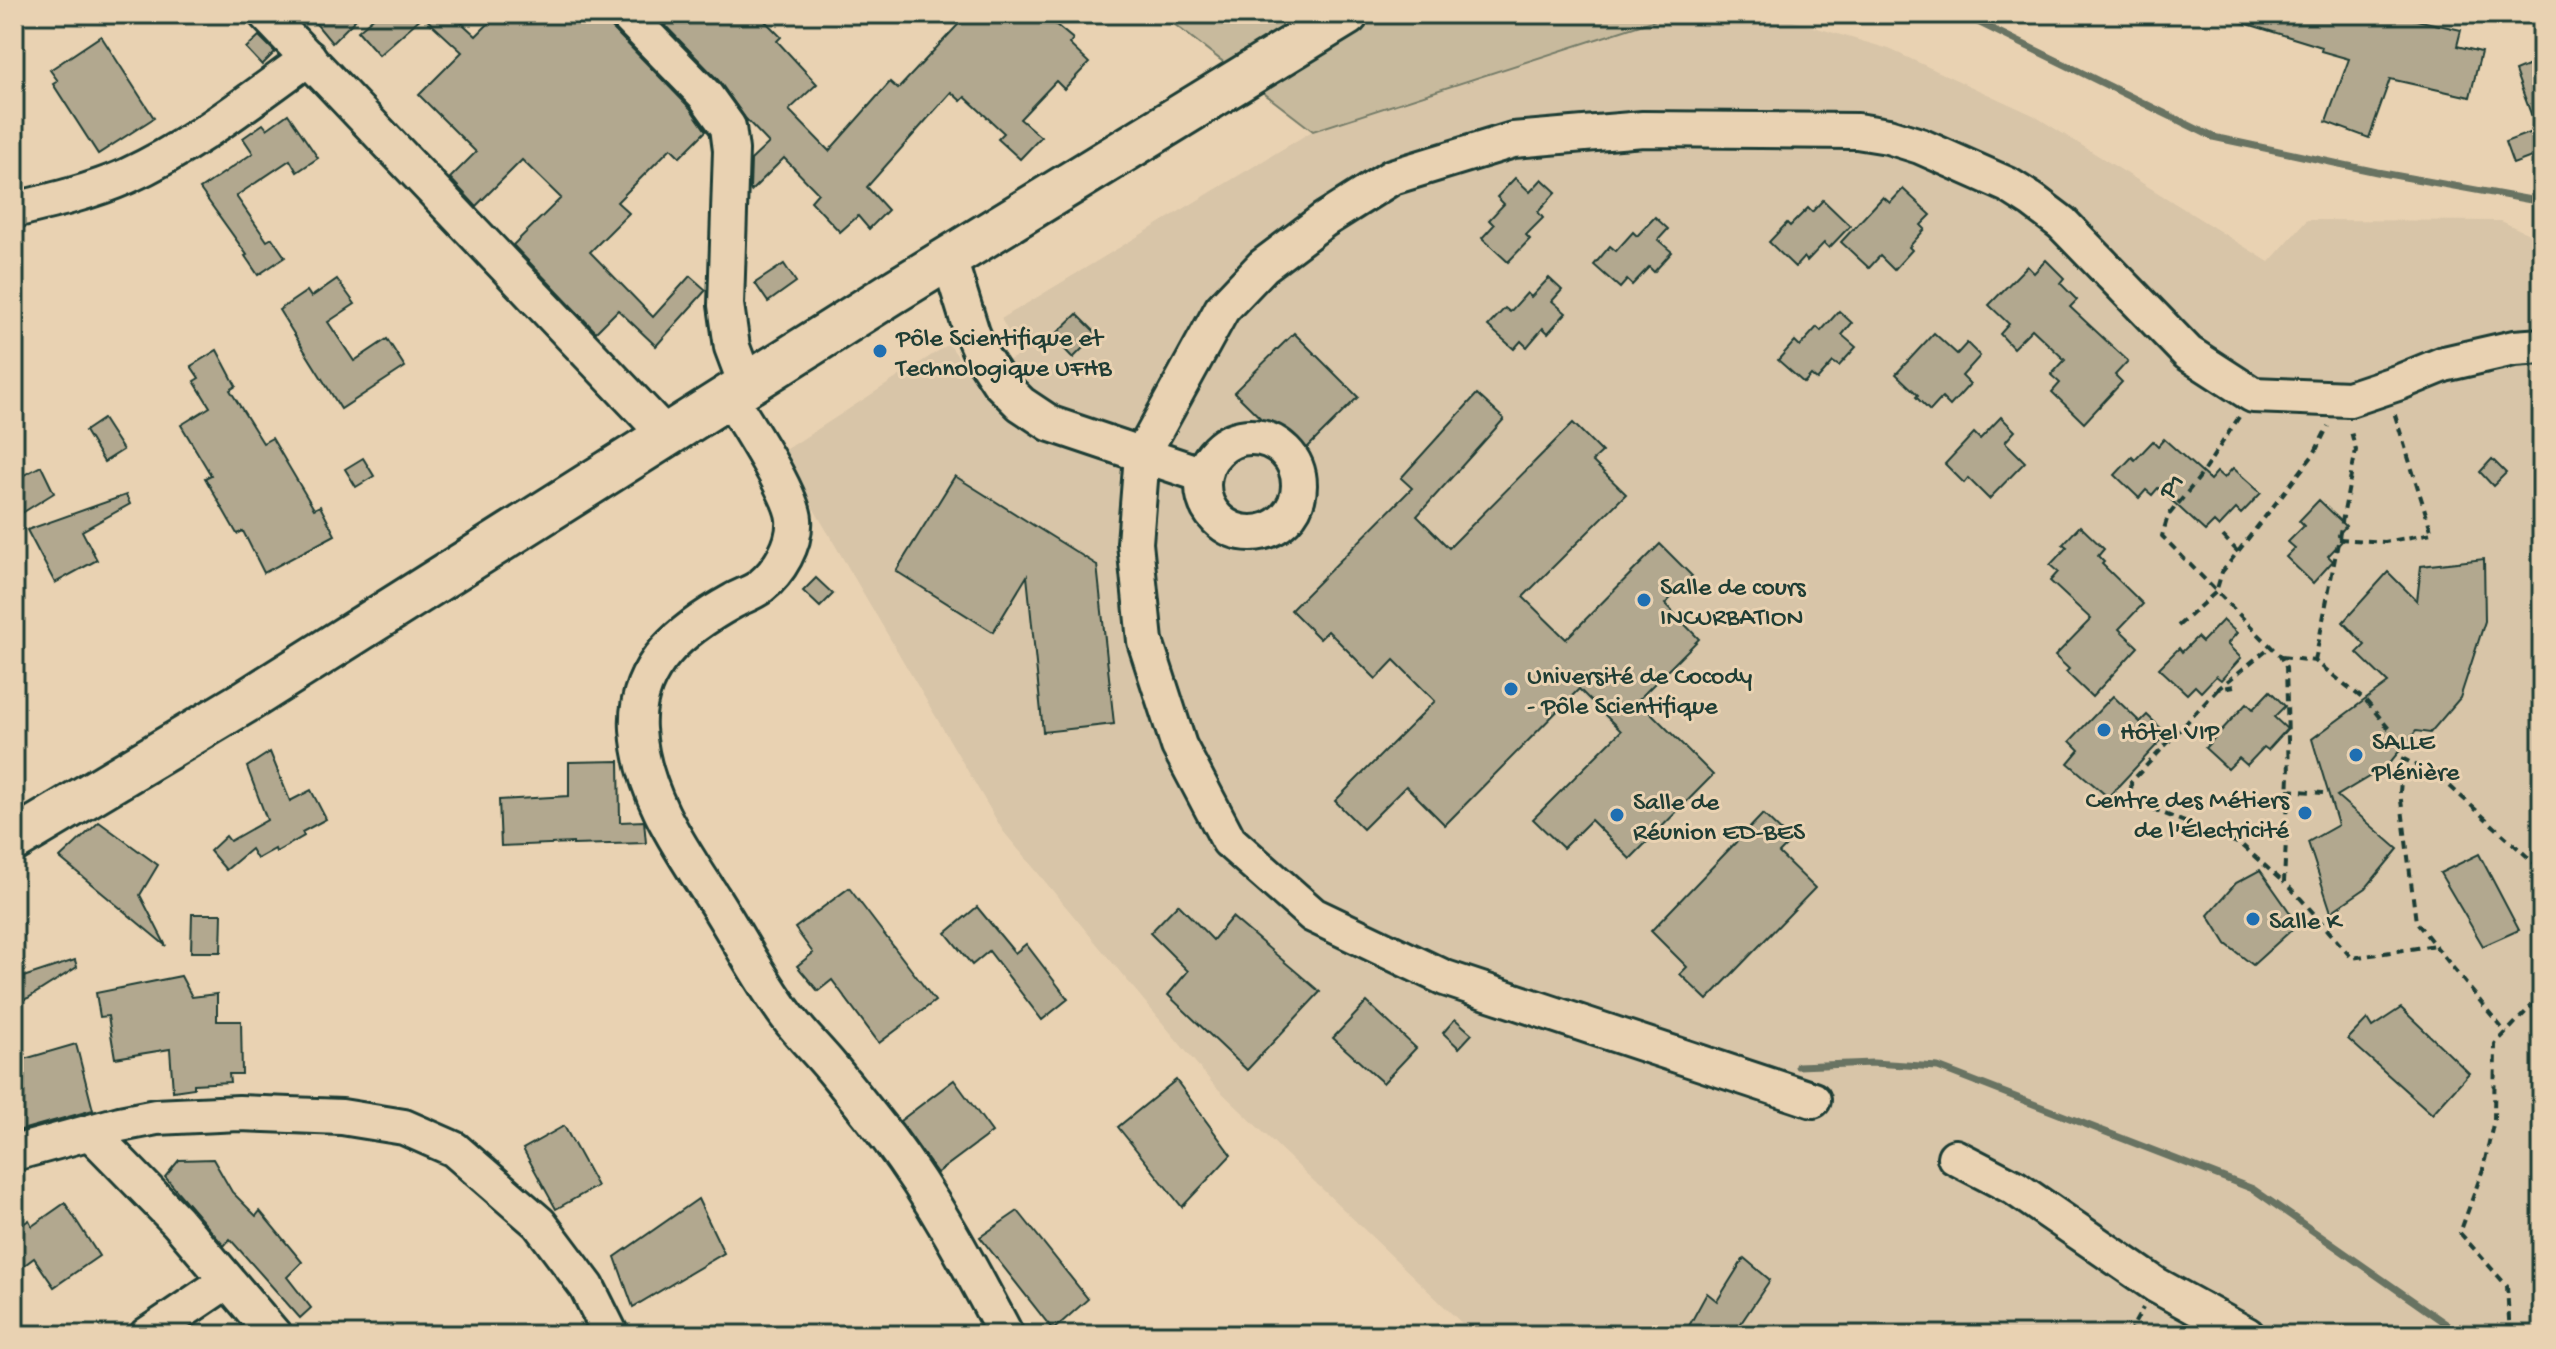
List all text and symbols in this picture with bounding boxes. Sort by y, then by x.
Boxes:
place label: Pôle Scientifique et Technologique UFHB [894,325,1112,386]
marker: Pôle Scientifique et Technologique UFHB [871,342,889,360]
street label: P1 [2153,468,2193,508]
place label: Salle de cours INCURBATION [1660,574,1807,635]
marker: Salle de cours INCURBATION [1635,591,1653,609]
place label: Université de Cocody - Pôle Scientifique [1527,663,1752,724]
marker: Université de Cocody - Pôle Scientifique [1502,680,1520,698]
place label: Hôtel VIP [2120,719,2220,750]
marker: Hôtel VIP [2095,721,2113,739]
place label: SALLE Plénière [2371,729,2460,790]
marker: SALLE Plénière [2347,746,2365,764]
place label: Centre des Métiers de l'Électricité [2085,787,2290,848]
place label: Salle de Réunion ED-BES [1633,789,1806,850]
marker: Centre des Métiers de l'Électricité [2296,804,2314,822]
marker: Salle de Réunion ED-BES [1608,806,1626,824]
place label: Salle K [2269,908,2344,939]
marker: Salle K [2244,910,2262,928]

